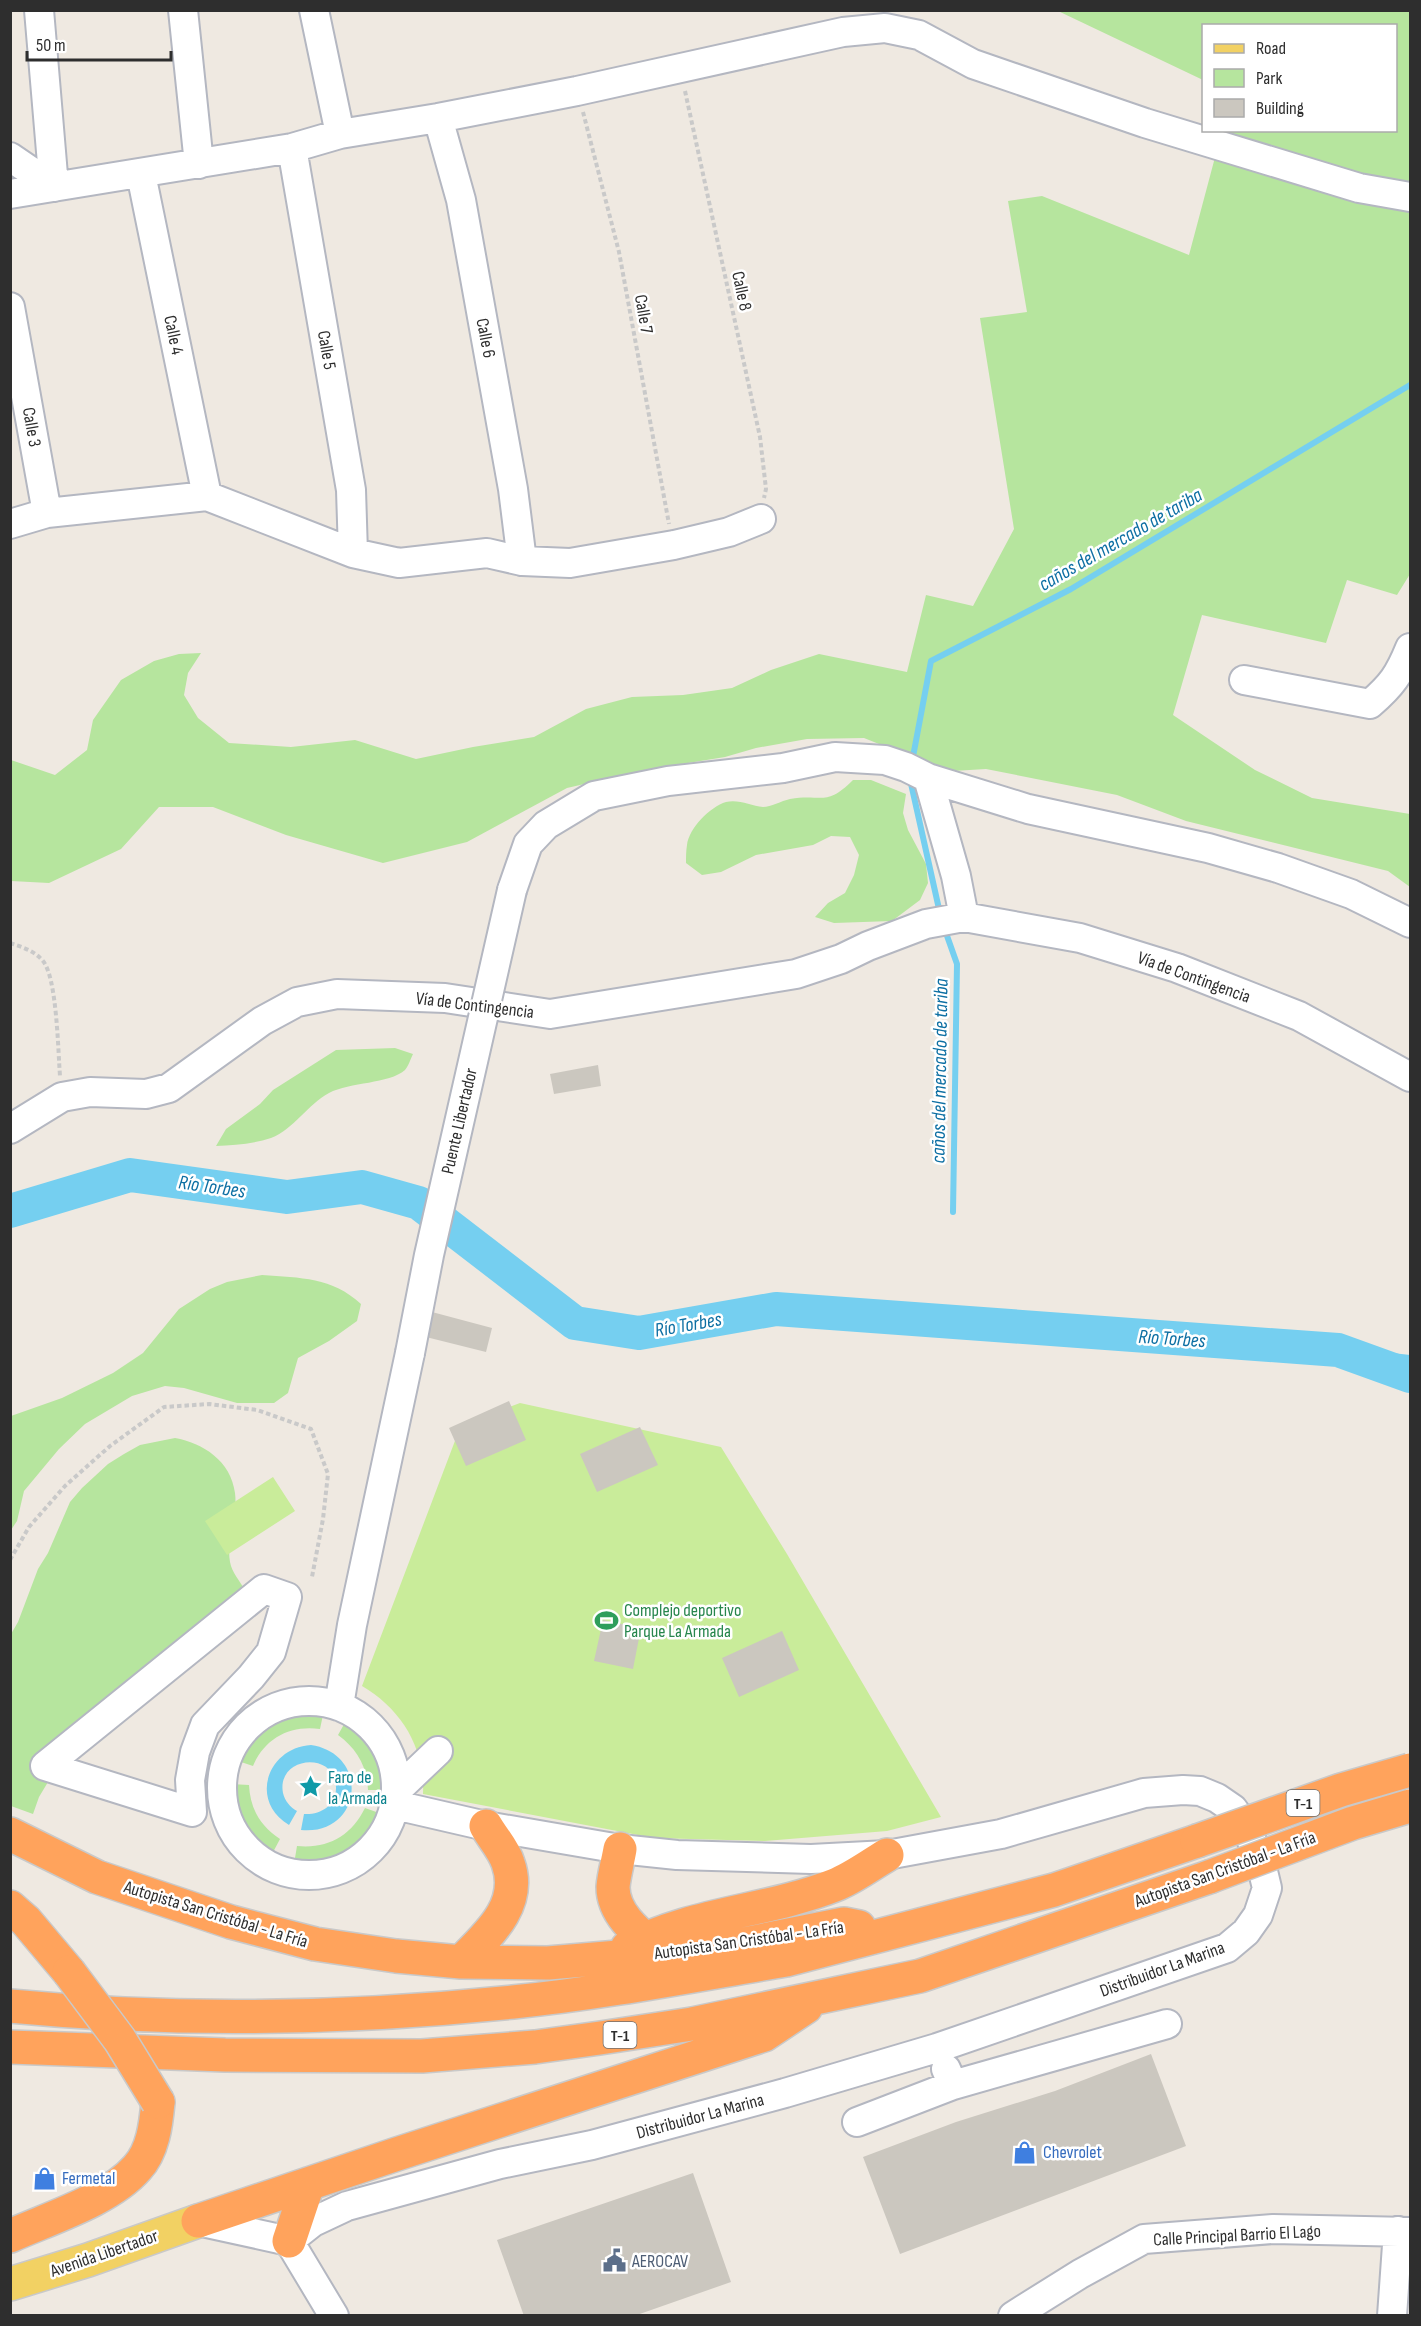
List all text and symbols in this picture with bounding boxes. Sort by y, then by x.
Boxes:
scale bar [27,24,171,62]
legend [1202,24,1397,132]
text: 50 m [36,35,66,56]
text: Road [1256,38,1286,59]
text: Park [1256,68,1282,89]
text: Building [1256,98,1304,119]
street label: Calle 8 [727,269,756,313]
street label: Calle 7 [630,293,657,336]
street label: Calle 4 [159,314,188,357]
street label: Calle 6 [471,316,500,360]
street label: Calle 5 [313,329,340,371]
street label: Calle 3 [18,406,45,448]
water label: caños del mercado de tariba [1034,483,1207,596]
street label: Vía de Contingencia [1134,947,1253,1008]
water label: caños del mercado de tariba [926,978,954,1164]
street label: Vía de Contingencia [415,988,535,1023]
street label: Puente Libertador [437,1066,482,1176]
water label: Río Torbes [177,1170,247,1204]
water label: Río Torbes [653,1307,723,1343]
water label: Río Torbes [1138,1325,1206,1353]
place label: Complejo deportivo Parque La Armada [624,1600,741,1642]
sports icon: Complejo deportivo Parque La Armada [593,1607,619,1633]
place label: Faro de la Armada [328,1767,387,1809]
place icon: Faro de la Armada [297,1774,323,1800]
road number: T-1 [1286,1790,1320,1816]
street label: Autopista San Cristóbal - La Fría [1131,1827,1319,1912]
street label: Autopista San Cristóbal - La Fría [121,1876,310,1952]
street label: Autopista San Cristóbal - La Fría [652,1917,845,1964]
street label: Distribuidor La Marina [1097,1937,1227,2002]
road number: T-1 [604,2022,636,2048]
street label: Distribuidor La Marina [634,2089,766,2144]
shop icon: Chevrolet [1012,2139,1038,2165]
place label: Chevrolet [1043,2142,1102,2163]
shop icon: Fermetal [31,2165,57,2191]
place label: Fermetal [62,2168,115,2189]
street label: Calle Principal Barrio El Lago [1153,2221,1321,2250]
street label: Avenida Libertador [47,2225,161,2282]
public building icon: AEROCAV [601,2248,627,2274]
place label: AEROCAV [631,2251,688,2272]

